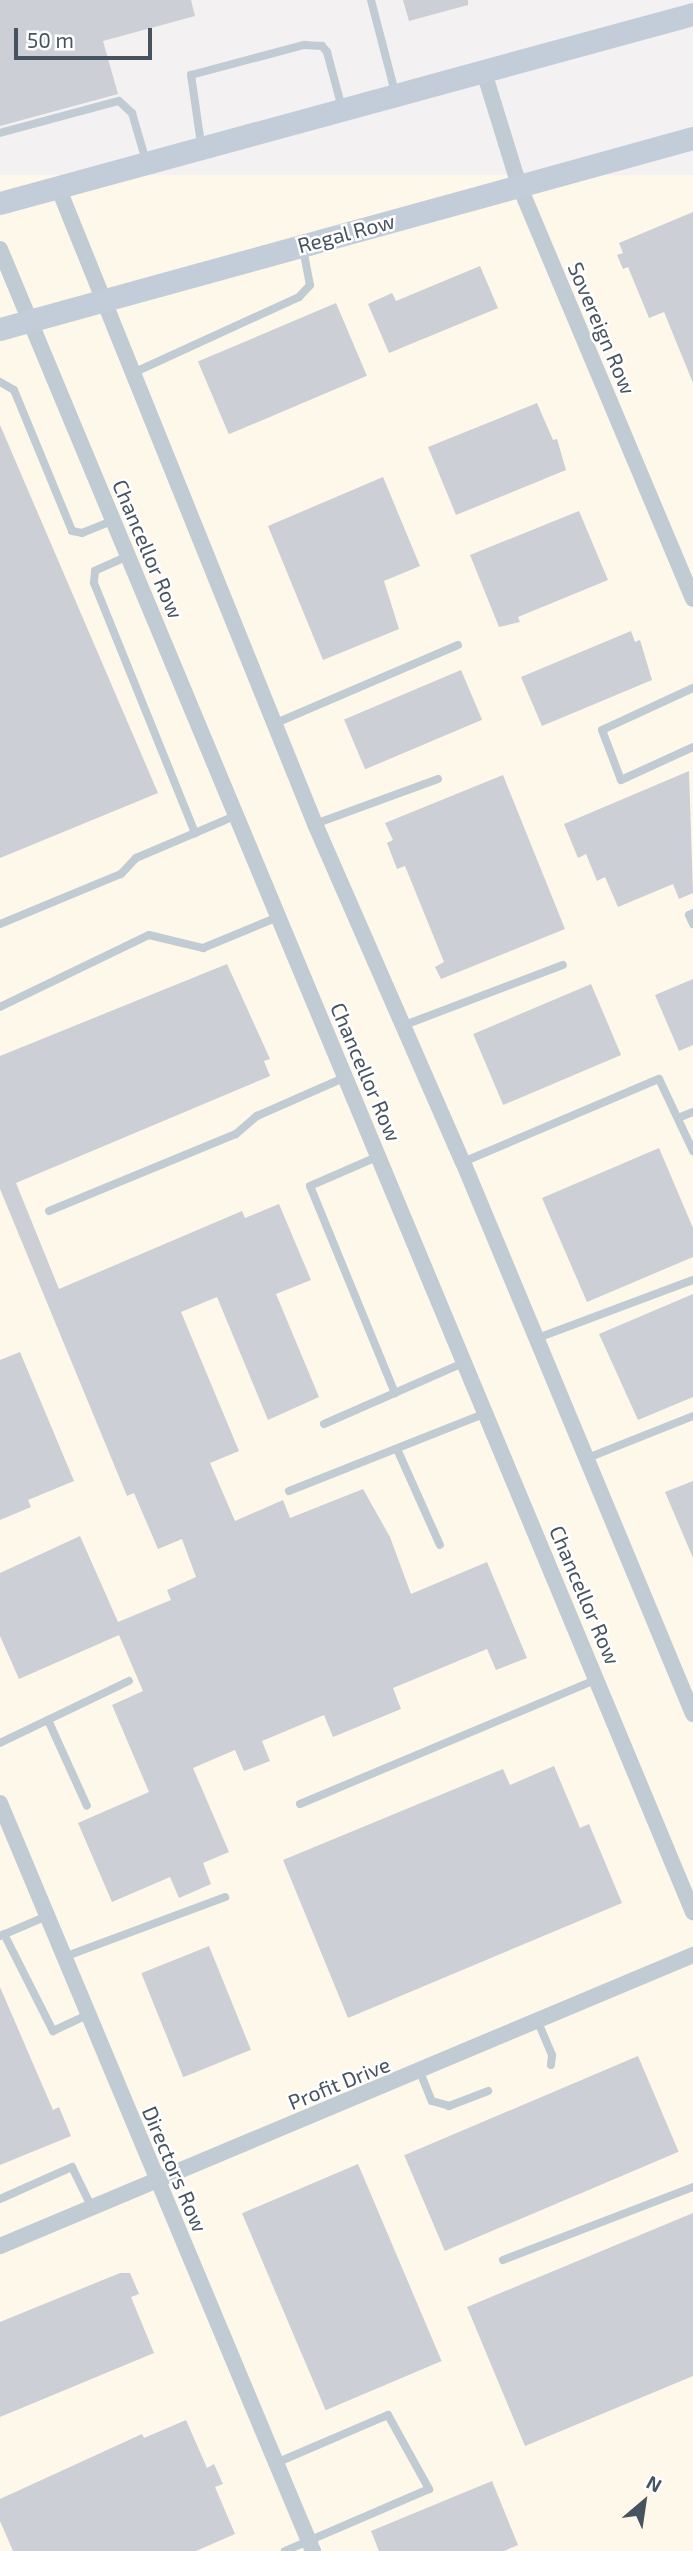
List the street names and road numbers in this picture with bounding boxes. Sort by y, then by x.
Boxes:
street label: Regal Row [294,208,398,258]
street label: Sovereign Row [563,258,641,398]
street label: Chancellor Row [107,476,189,622]
street label: Chancellor Row [325,999,407,1145]
street label: Chancellor Row [544,1522,626,1668]
street label: Profit Drive [284,2051,394,2115]
street label: Directors Row [137,2102,213,2236]

